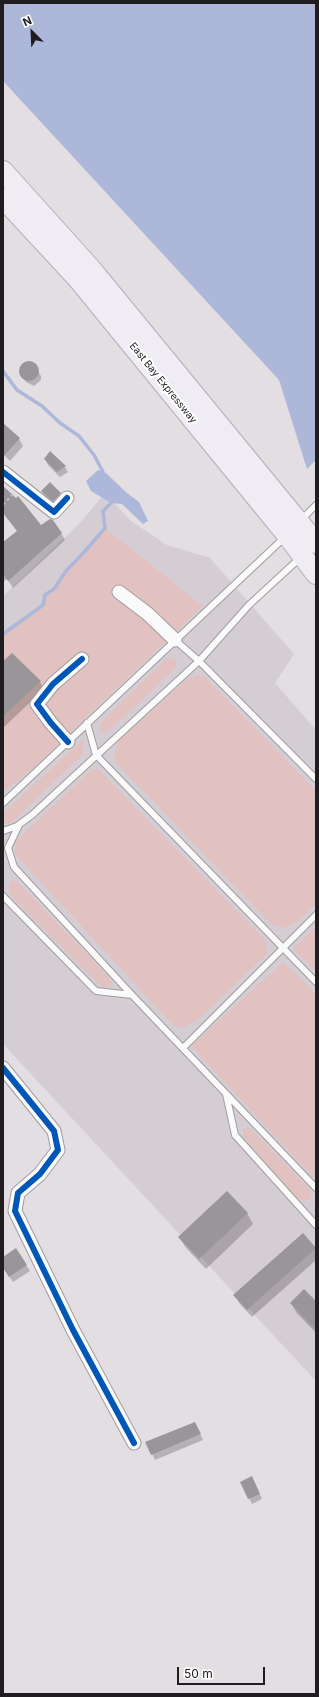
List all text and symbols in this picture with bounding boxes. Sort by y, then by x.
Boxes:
north arrow [12,12,52,52]
text: N [20,13,34,29]
street label: East Bay Expressway [127,340,199,426]
scale bar [179,1659,267,1685]
text: 50 m [184,1666,213,1681]

